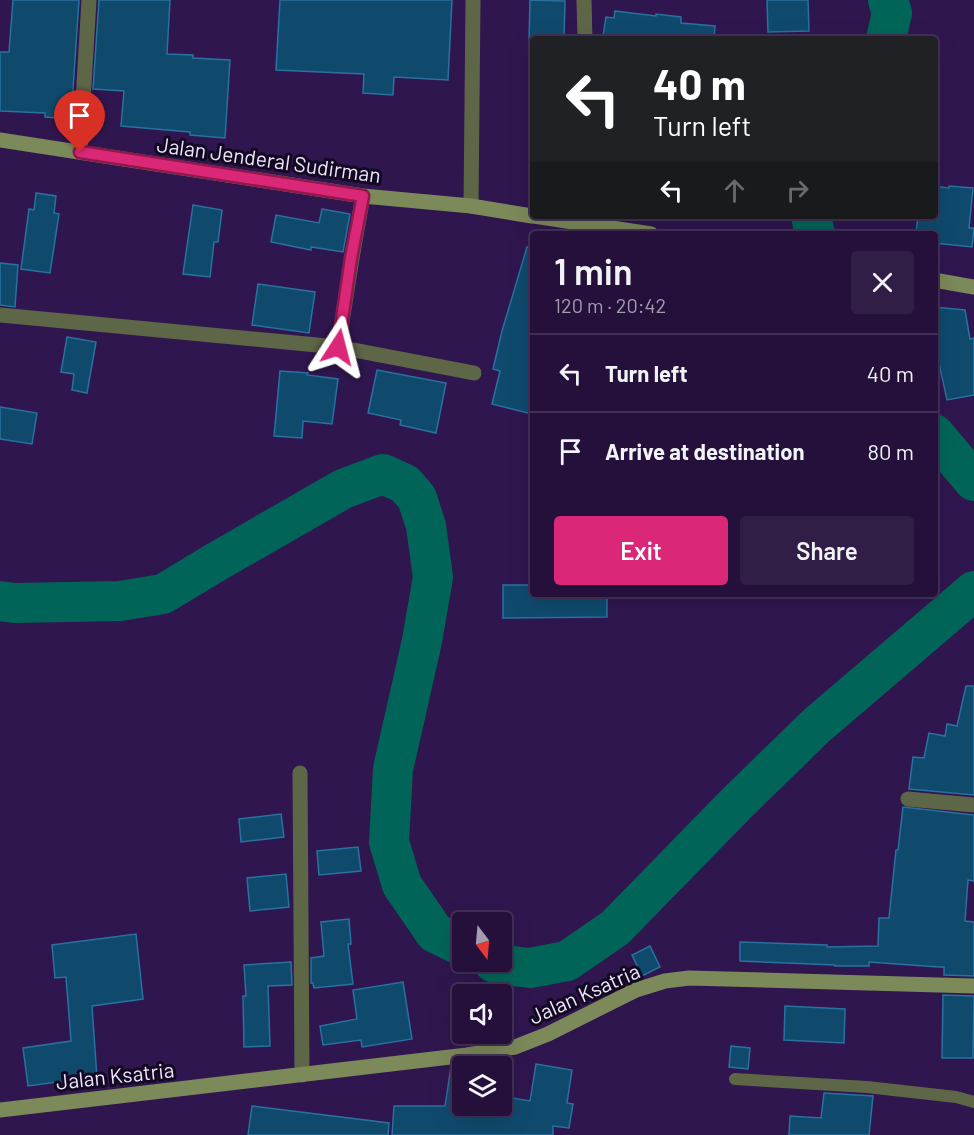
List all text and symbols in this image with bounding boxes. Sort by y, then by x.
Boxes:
text: 40 m [653,58,746,108]
icon: left [554,60,632,138]
pin [54,90,105,152]
icon: arrive [63,99,96,132]
text: Turn left [653,109,751,141]
street label: Jalan Jenderal Sudirman [155,131,383,187]
icon: left [655,174,688,207]
icon: ahead [718,174,751,207]
icon: right [781,174,814,207]
text: 1 min [554,249,633,292]
button: close [851,251,914,314]
text: 120 m · 20:42 [554,293,666,317]
position arrow [306,315,370,379]
icon: left [554,357,587,390]
text: Turn left [605,360,688,386]
text: 40 m [867,360,914,386]
icon: arrive [554,435,587,468]
text: Arrive at destination [605,438,804,464]
text: 80 m [868,438,914,464]
button: Exit [554,516,728,585]
button: Share [740,516,914,585]
north arrow [452,912,512,972]
map controls [452,912,512,1116]
street label: Jalan Ksatria [525,957,643,1029]
button: sound [452,984,512,1044]
street label: Jalan Ksatria [55,1056,175,1094]
button: layers [452,1056,512,1116]

